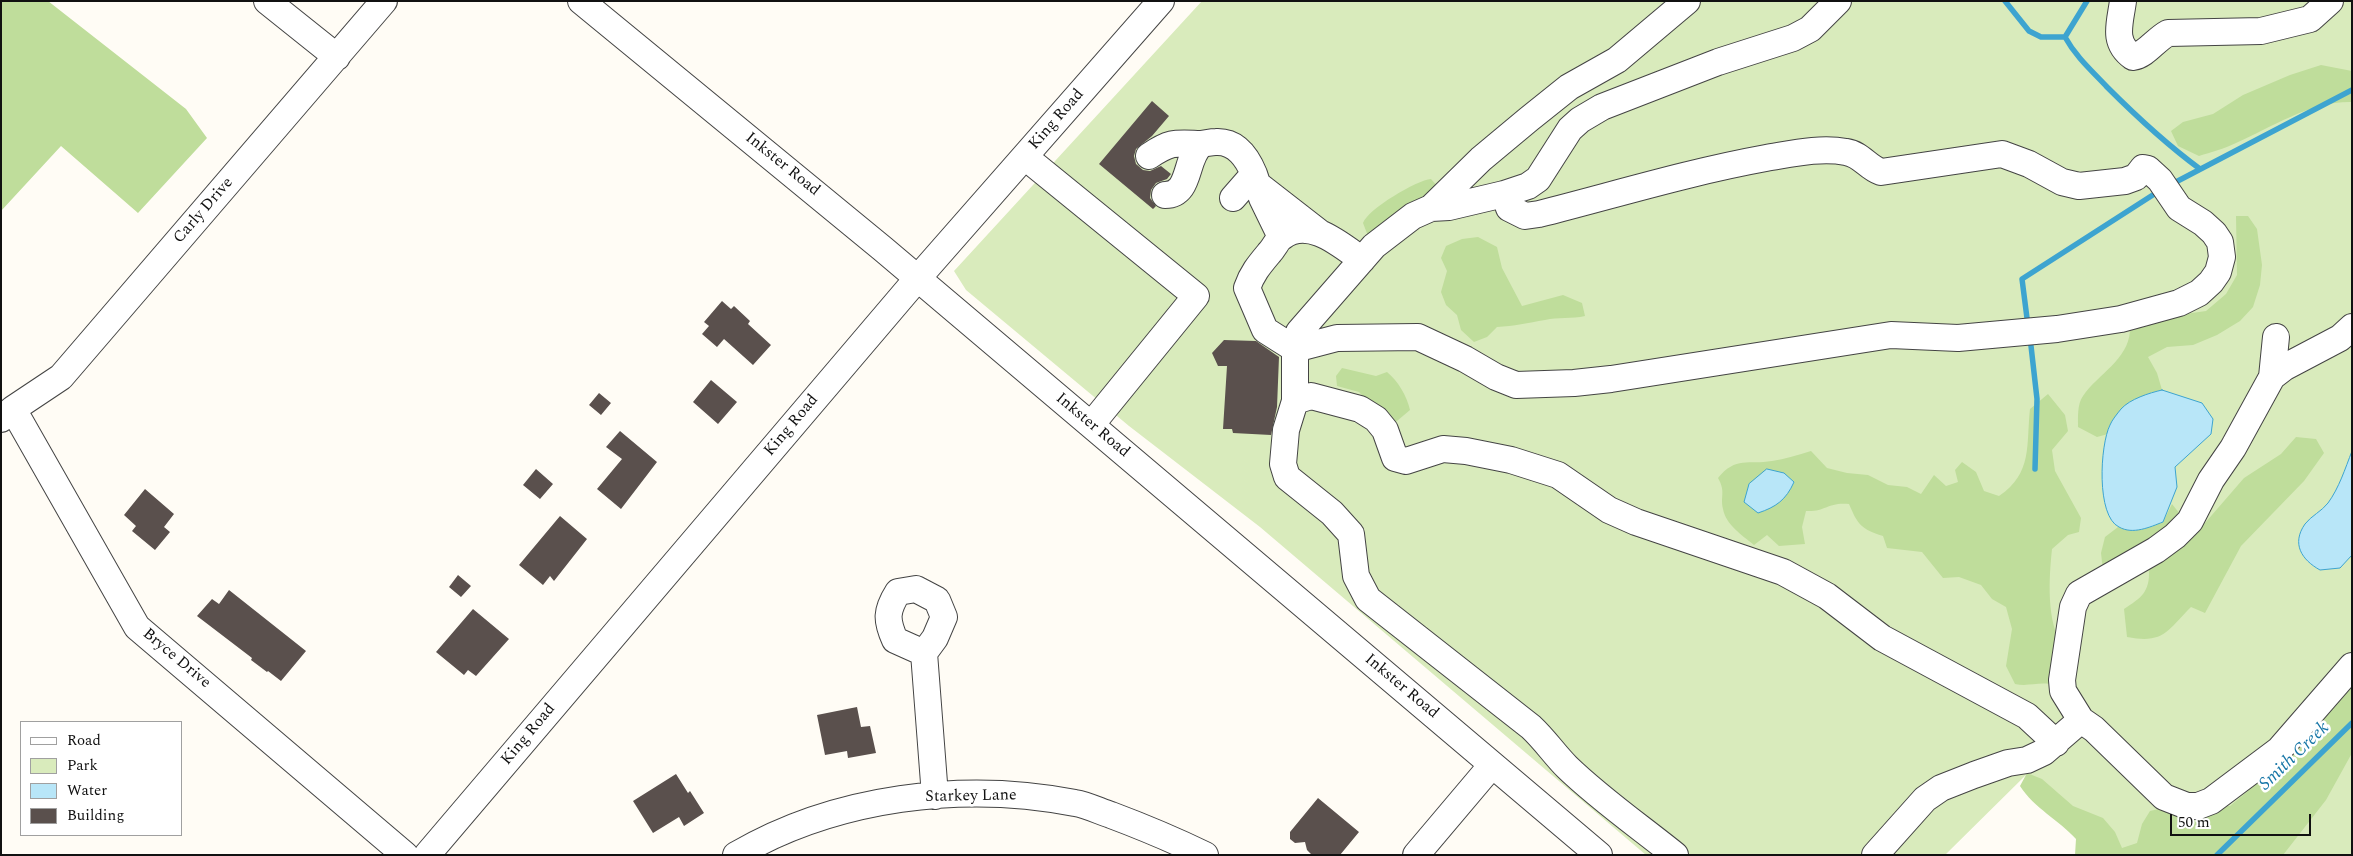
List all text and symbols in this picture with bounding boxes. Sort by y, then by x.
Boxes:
street label: King Road [1025,86,1089,154]
street label: Inkster Road [741,129,823,201]
street label: Carly Drive [170,174,238,248]
street label: Inkster Road [1051,389,1133,463]
street label: King Road [761,391,823,461]
street label: Bryce Drive [138,625,214,693]
street label: Inkster Road [1360,650,1442,724]
street label: King Road [498,700,560,770]
water label: Smith Creek [2255,718,2335,796]
legend [20,721,182,836]
text: Road [67,729,101,752]
text: Park [67,754,98,777]
text: Water [67,779,107,802]
street label: Starkey Lane [925,787,1017,807]
text: Building [67,804,124,827]
scale bar [2173,804,2314,836]
text: 50 m [2178,811,2210,834]

